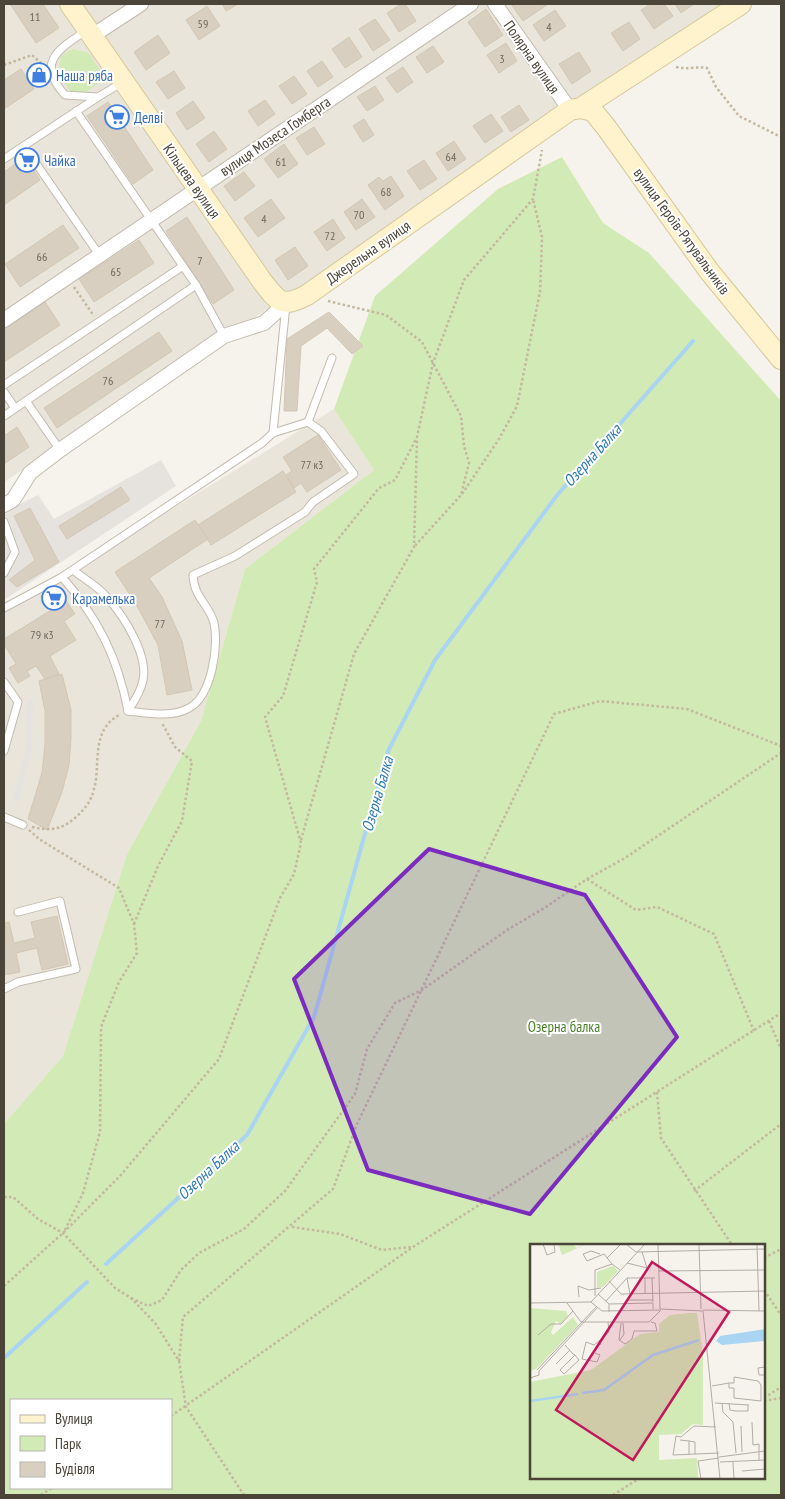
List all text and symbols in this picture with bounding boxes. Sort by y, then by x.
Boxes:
house number: 11 [30,9,40,24]
house number: 59 [198,16,208,31]
street label: Полярна вулиця [500,17,564,97]
house number: 4 [546,19,552,34]
house number: 3 [499,51,505,66]
shop icon: Наша ряба [26,62,52,88]
place label: Наша ряба [56,66,113,85]
street label: вулиця Мозеса Гомберга [216,92,334,180]
supermarket icon: Делві [104,104,130,130]
place label: Делві [134,108,163,127]
street label: Кільцева вулиця [159,140,225,222]
supermarket icon: Чайка [14,147,40,173]
house number: 64 [446,149,457,164]
place label: Чайка [44,151,76,170]
house number: 61 [276,154,286,169]
street label: вулиця Героїв-Рятувальників [630,164,734,298]
house number: 68 [381,184,391,199]
house number: 70 [354,207,364,222]
house number: 4 [261,211,267,226]
street label: Джерельна вулиця [322,216,414,288]
house number: 72 [325,228,335,243]
house number: 66 [37,249,47,264]
house number: 7 [197,253,203,268]
house number: 65 [111,264,121,279]
house number: 76 [103,373,113,388]
water label: Озерна Балка [559,418,626,490]
house number: 77 к3 [301,457,323,472]
supermarket icon: Карамелька [41,585,67,611]
place label: Карамелька [72,589,135,608]
house number: 77 [155,616,165,631]
house number: 79 к3 [30,627,54,642]
water label: Озерна Балка [357,753,398,834]
park label: Озерна балка [528,1017,600,1036]
water label: Озерна Балка [173,1135,244,1204]
inset map [530,1244,765,1479]
legend [10,1399,172,1489]
text: Вулиця [55,1409,93,1428]
text: Парк [55,1434,81,1453]
text: Будівля [55,1459,95,1478]

